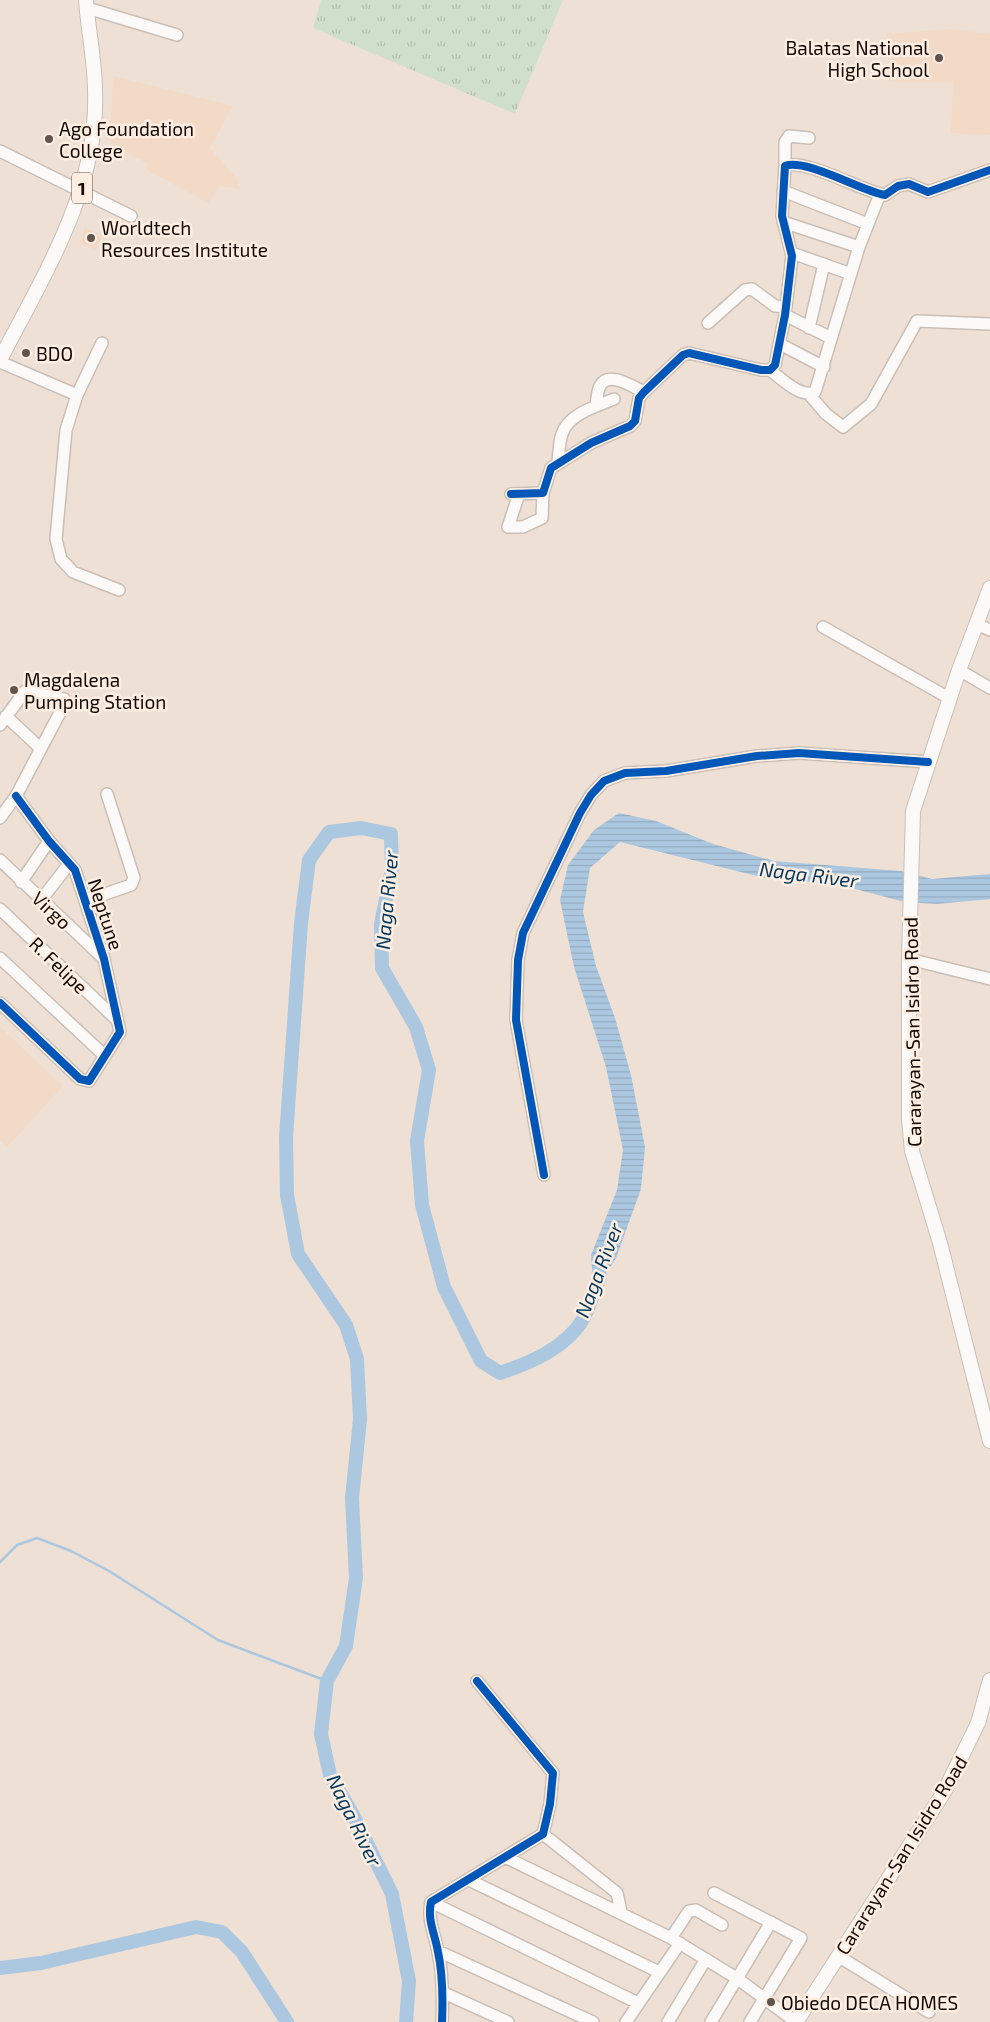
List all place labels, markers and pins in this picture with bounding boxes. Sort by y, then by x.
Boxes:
place label: Balatas National High School [785,36,929,81]
marker: Balatas National High School [933,52,945,64]
place label: Ago Foundation College [59,117,194,162]
marker: Ago Foundation College [43,133,55,145]
place label: Worldtech Resources Institute [101,216,268,261]
marker: Worldtech Resources Institute [85,232,97,244]
place label: BDO [36,342,73,365]
marker: BDO [20,347,32,359]
place label: Magdalena Pumping Station [24,668,166,713]
marker: Magdalena Pumping Station [8,684,20,696]
place label: Obiedo DECA HOMES [781,1991,958,2014]
marker: Obiedo DECA HOMES [765,1996,777,2008]

